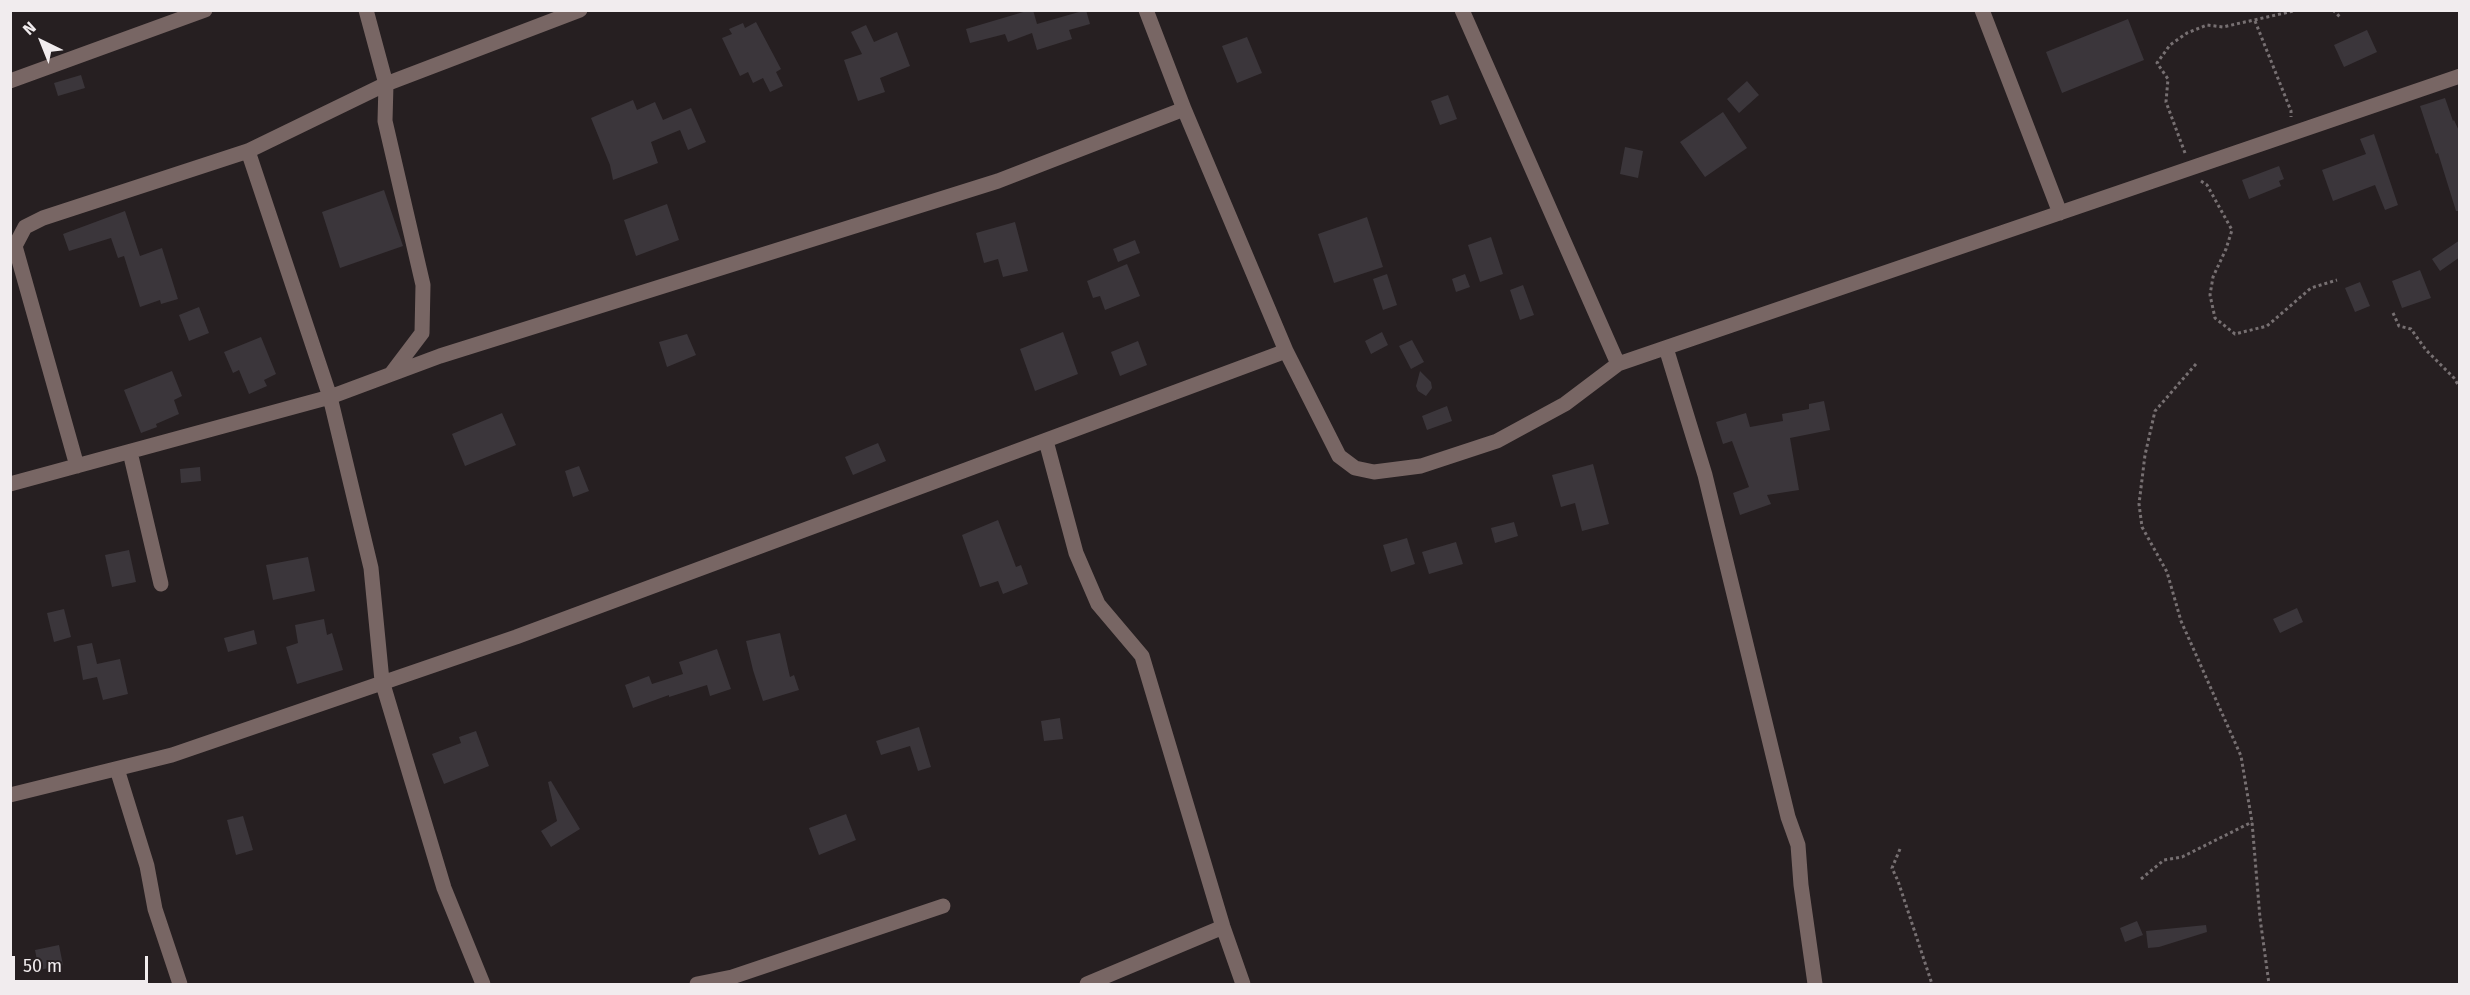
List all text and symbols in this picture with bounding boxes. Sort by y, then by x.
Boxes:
north arrow [12,12,72,72]
text: N [19,18,40,39]
scale bar [15,944,152,982]
text: 50 m [23,955,62,977]

